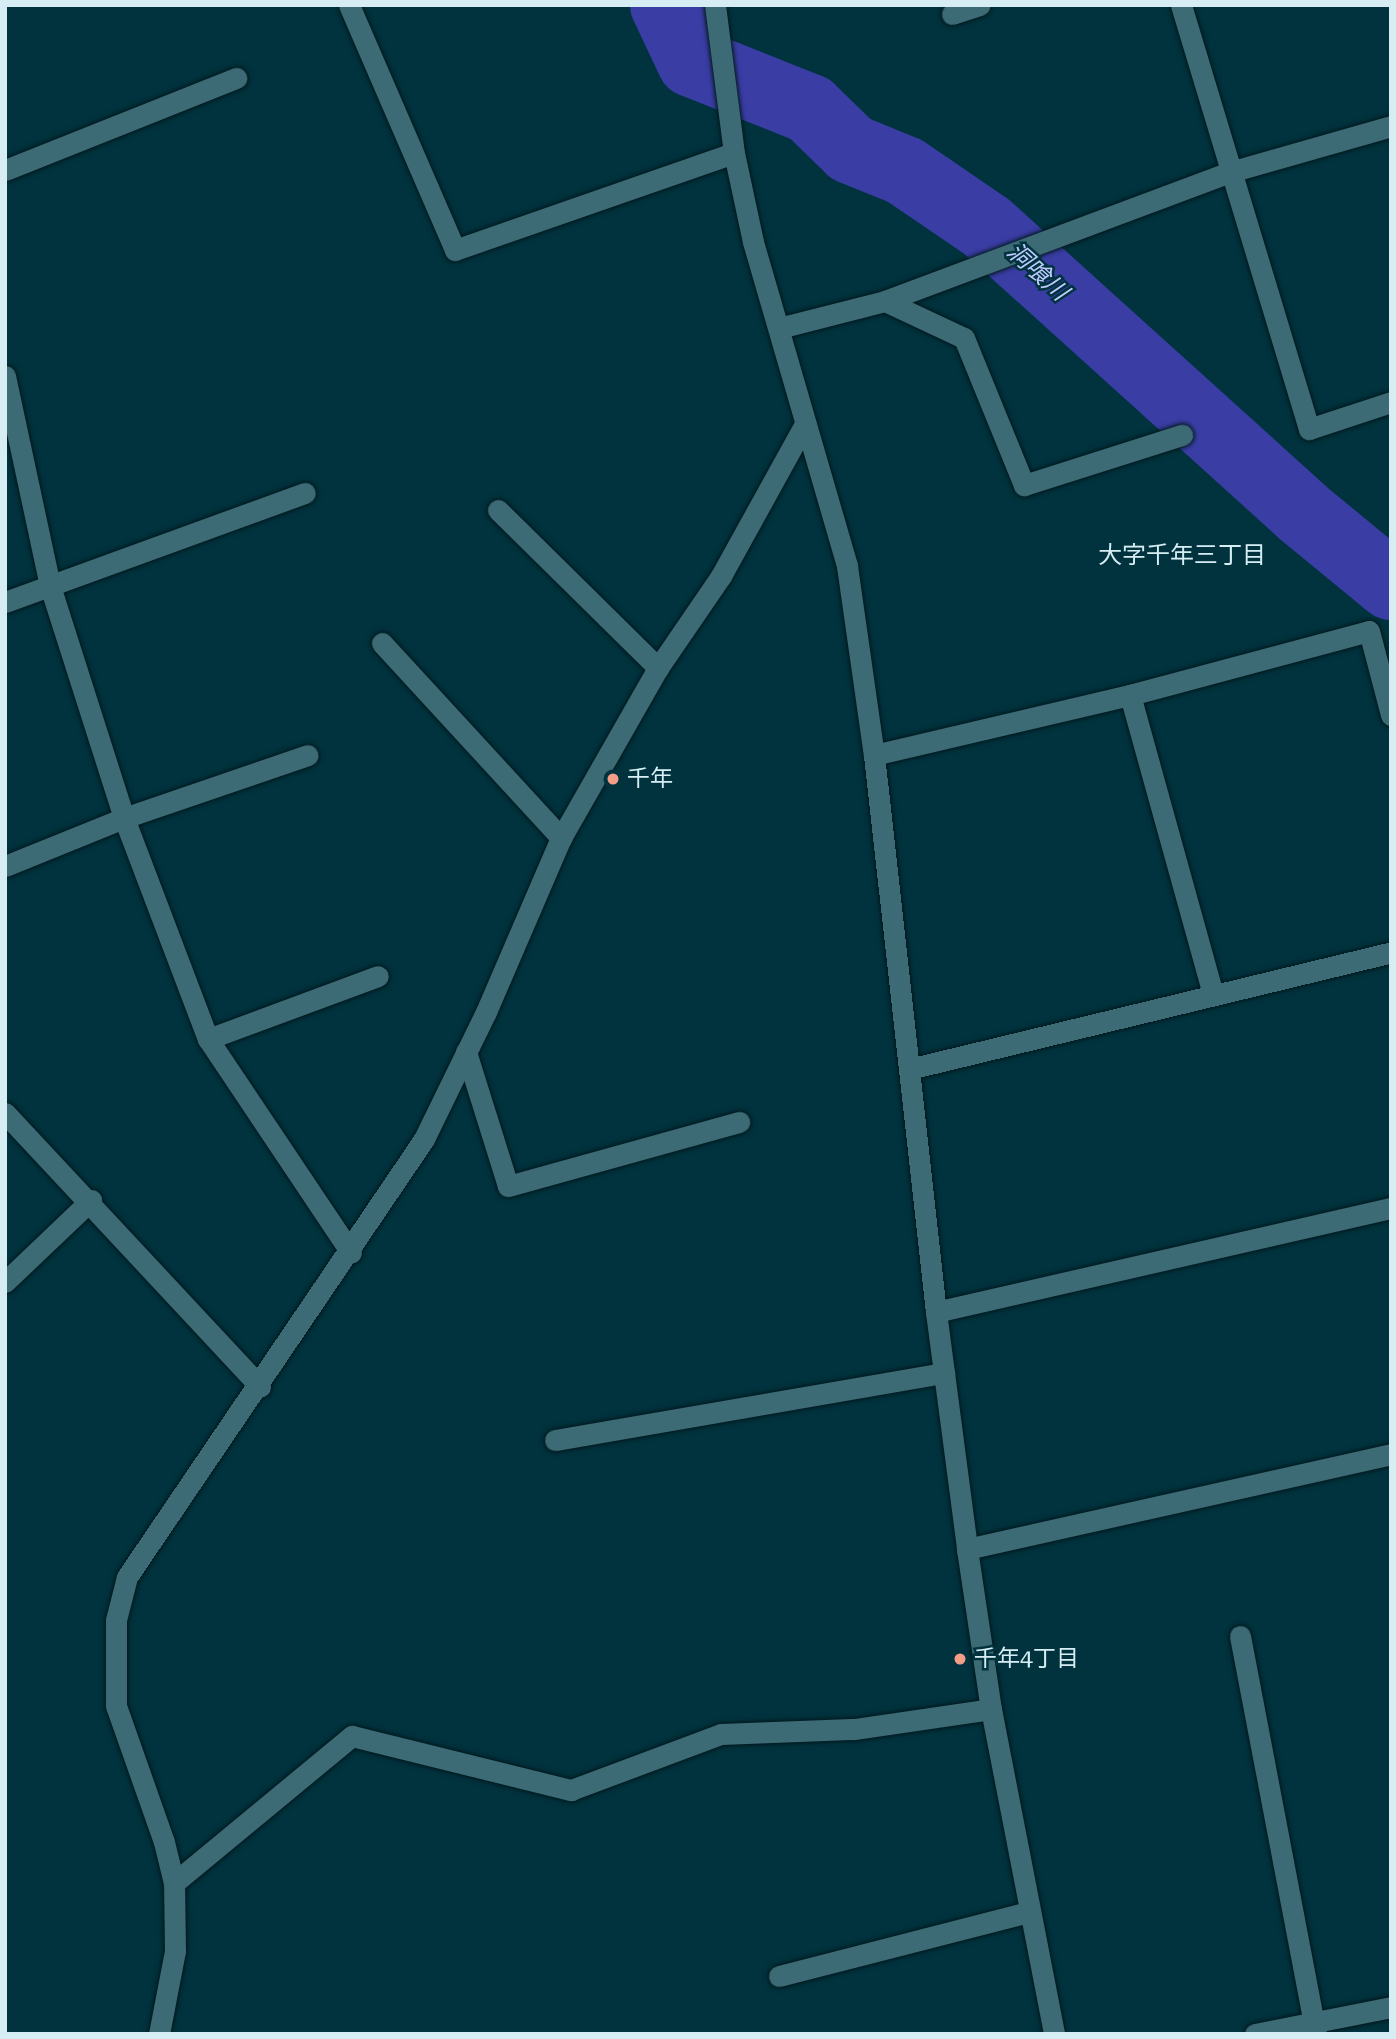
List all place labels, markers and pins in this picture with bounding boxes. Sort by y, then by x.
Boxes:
place label: 千年 [627,765,673,793]
marker: 千年 [605,771,621,787]
place label: 千年4丁目 [974,1645,1079,1673]
marker: 千年4丁目 [952,1651,968,1667]

